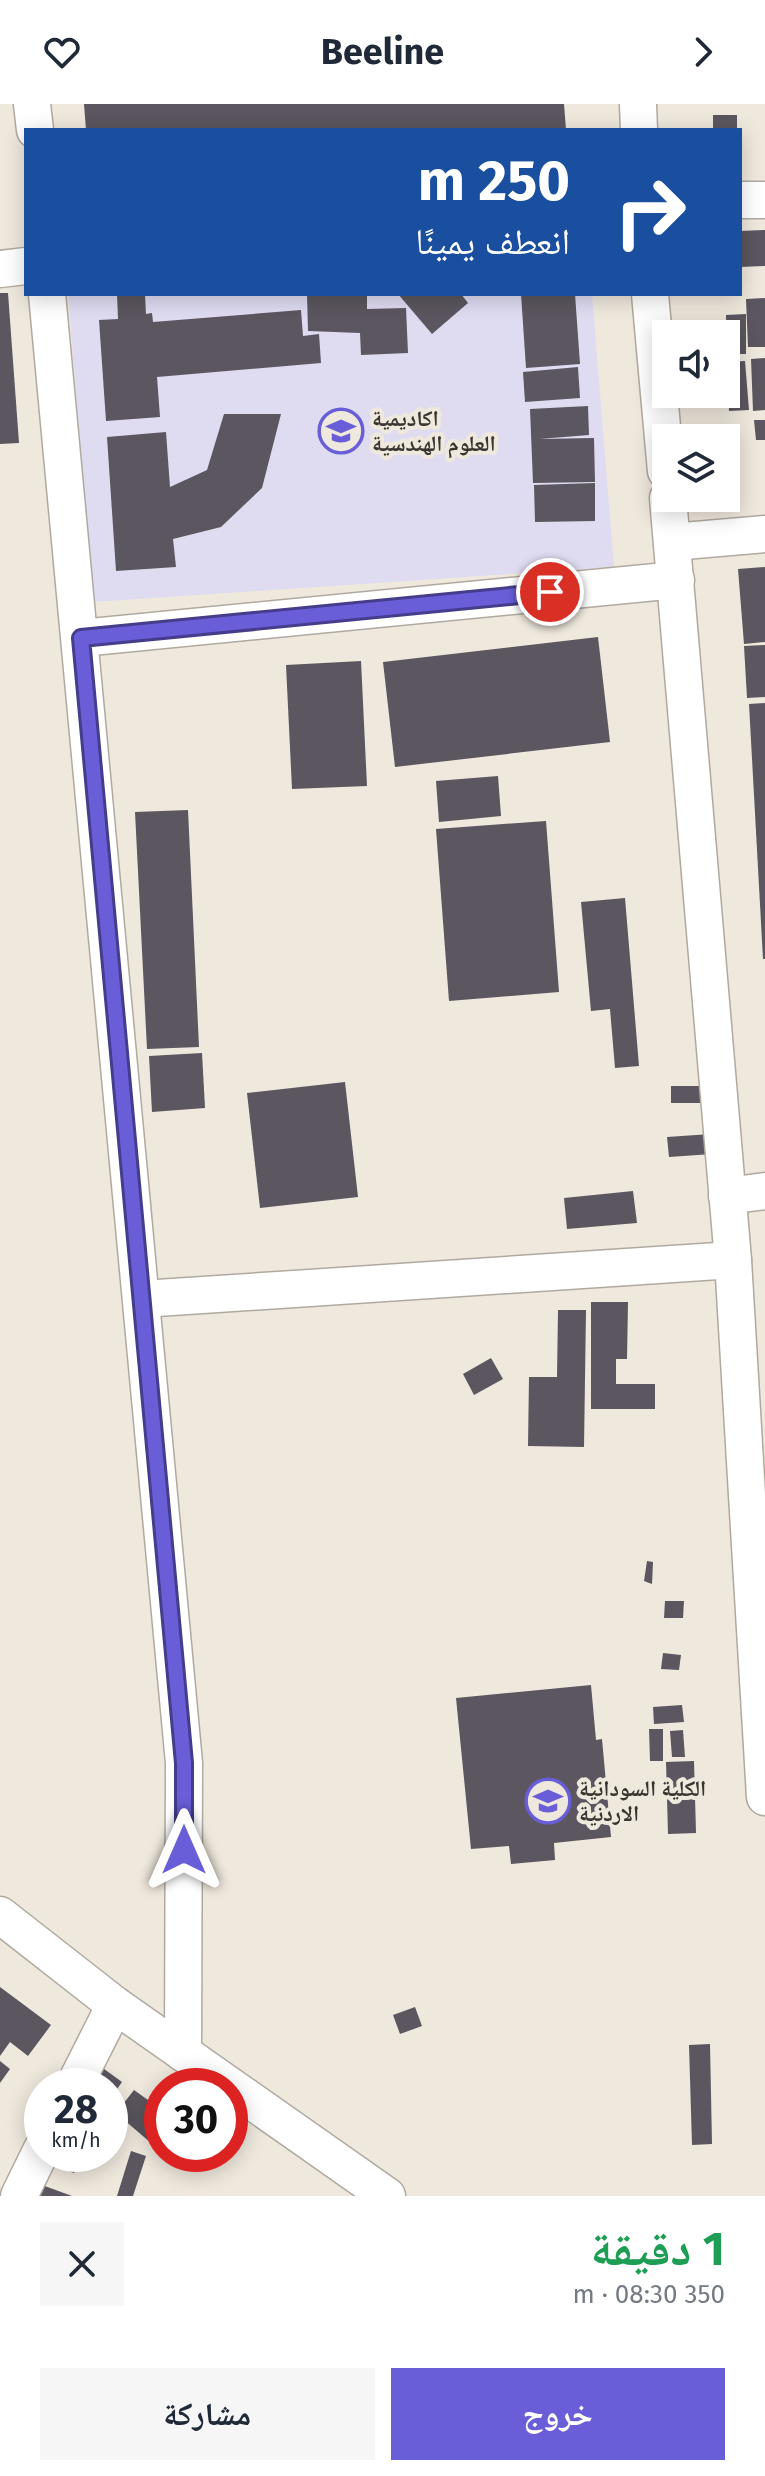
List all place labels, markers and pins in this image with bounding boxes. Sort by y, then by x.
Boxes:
place label: اكاديمية العلوم الهندسية [372,405,496,459]
school or university icon: اكاديمية العلوم الهندسية [317,407,365,455]
pin [516,558,584,626]
place label: الكلية السودانية الاردنية [579,1775,706,1827]
school or university icon: الكلية السودانية الاردنية [524,1777,572,1825]

